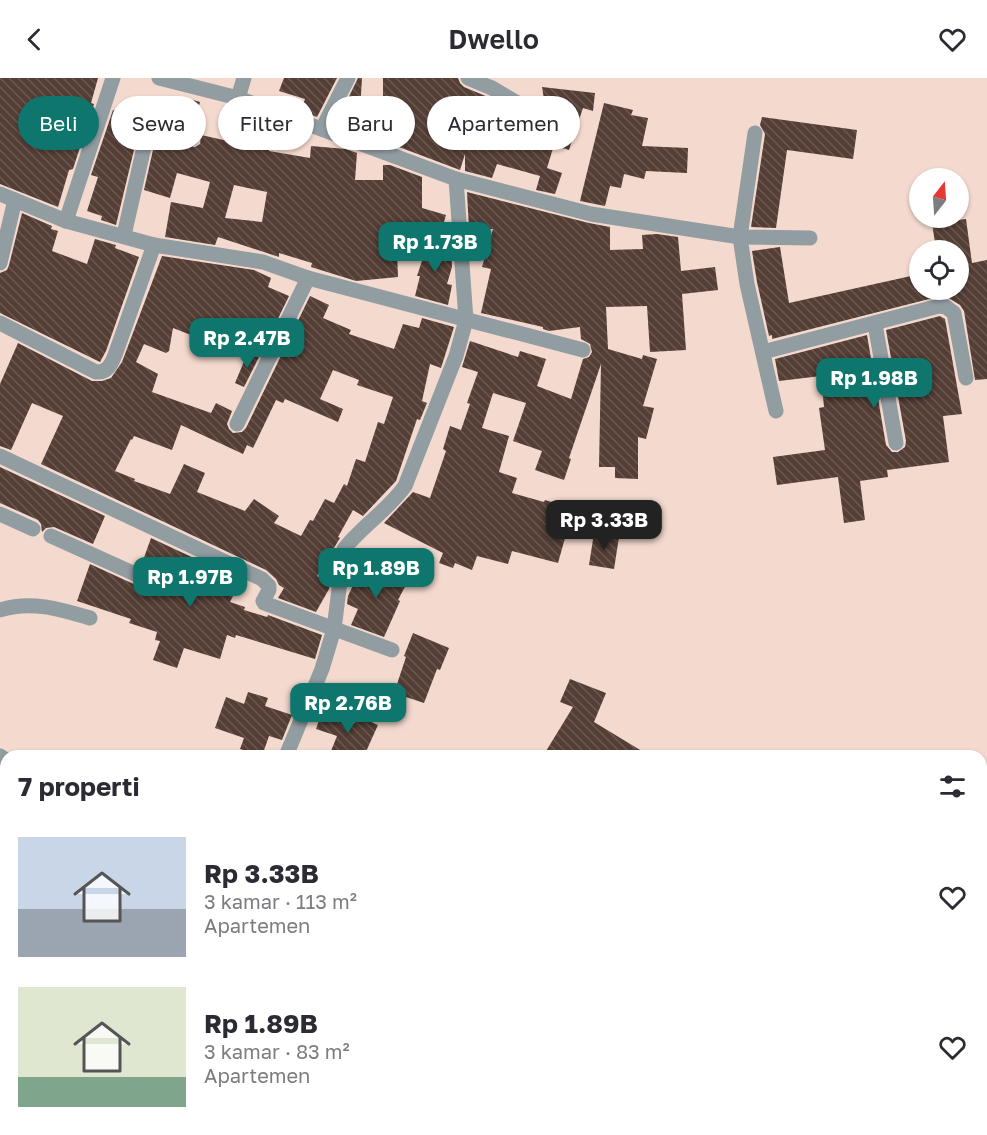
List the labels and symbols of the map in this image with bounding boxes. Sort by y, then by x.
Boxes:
north arrow [909,168,969,228]
pin: Rp 1.73B [373,222,497,273]
pin: Rp 2.47B [185,318,309,369]
pin: Rp 1.98B [812,358,936,409]
pin: Rp 3.33B [542,500,666,551]
pin: Rp 1.89B [314,548,438,599]
pin: Rp 1.97B [128,557,252,608]
pin: Rp 2.76B [286,683,410,734]

